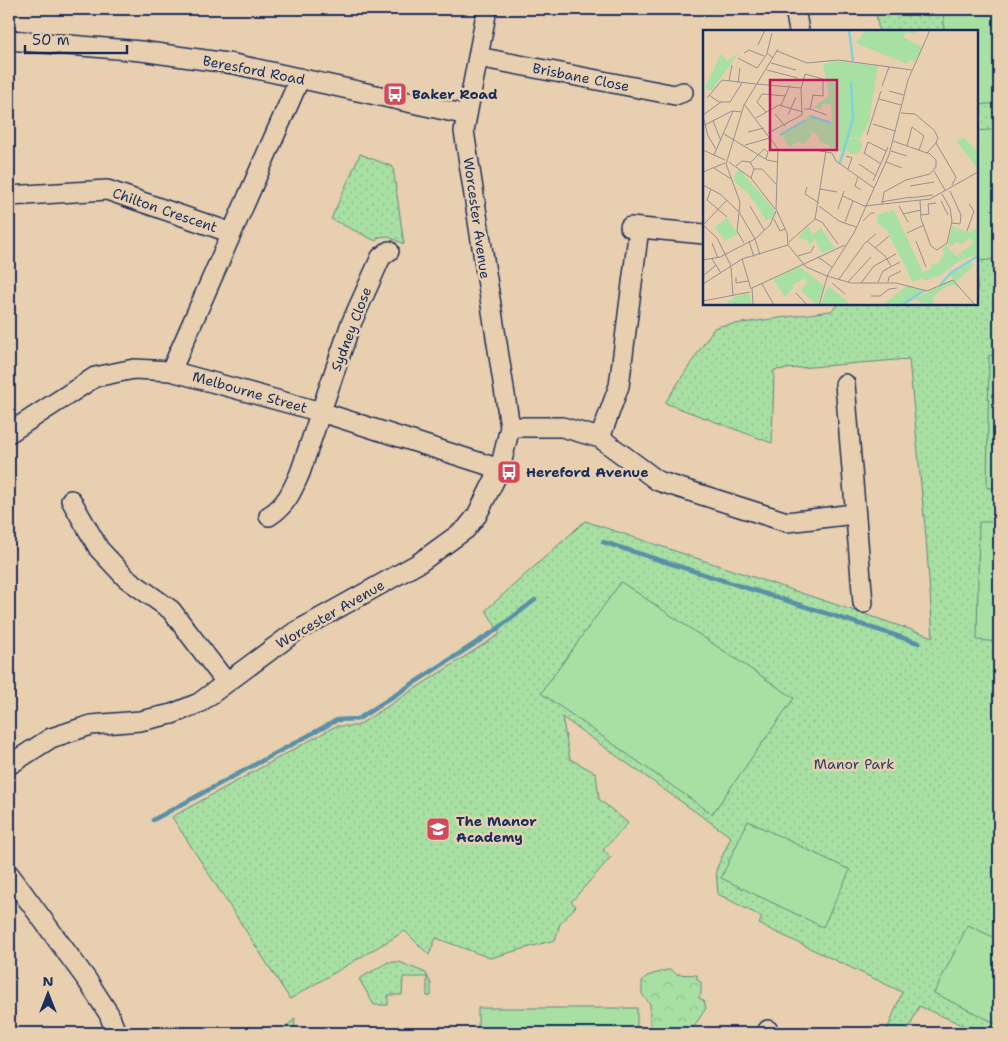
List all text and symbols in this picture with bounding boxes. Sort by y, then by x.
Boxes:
scale bar [25,22,128,54]
text: 50 m [32,30,70,50]
inset map [703,30,978,305]
street label: Beresford Road [201,51,307,89]
street label: Brisbane Close [531,59,631,95]
bus stop icon: Baker Road [382,81,408,107]
place label: Baker Road [412,85,498,103]
street label: Worcester Avenue [460,156,494,280]
street label: Chilton Crescent [110,184,220,236]
street label: Sydney Close [327,284,375,374]
street label: Melbourne Street [190,367,310,417]
bus stop icon: Hereford Avenue [496,459,522,485]
place label: Hereford Avenue [526,463,649,481]
street label: Worcester Avenue [273,576,388,652]
park label: Manor Park [814,755,894,773]
place label: The Manor Academy [456,812,537,846]
school or university icon: The Manor Academy [425,816,451,842]
north arrow [22,970,72,1020]
text: N [42,972,54,990]

